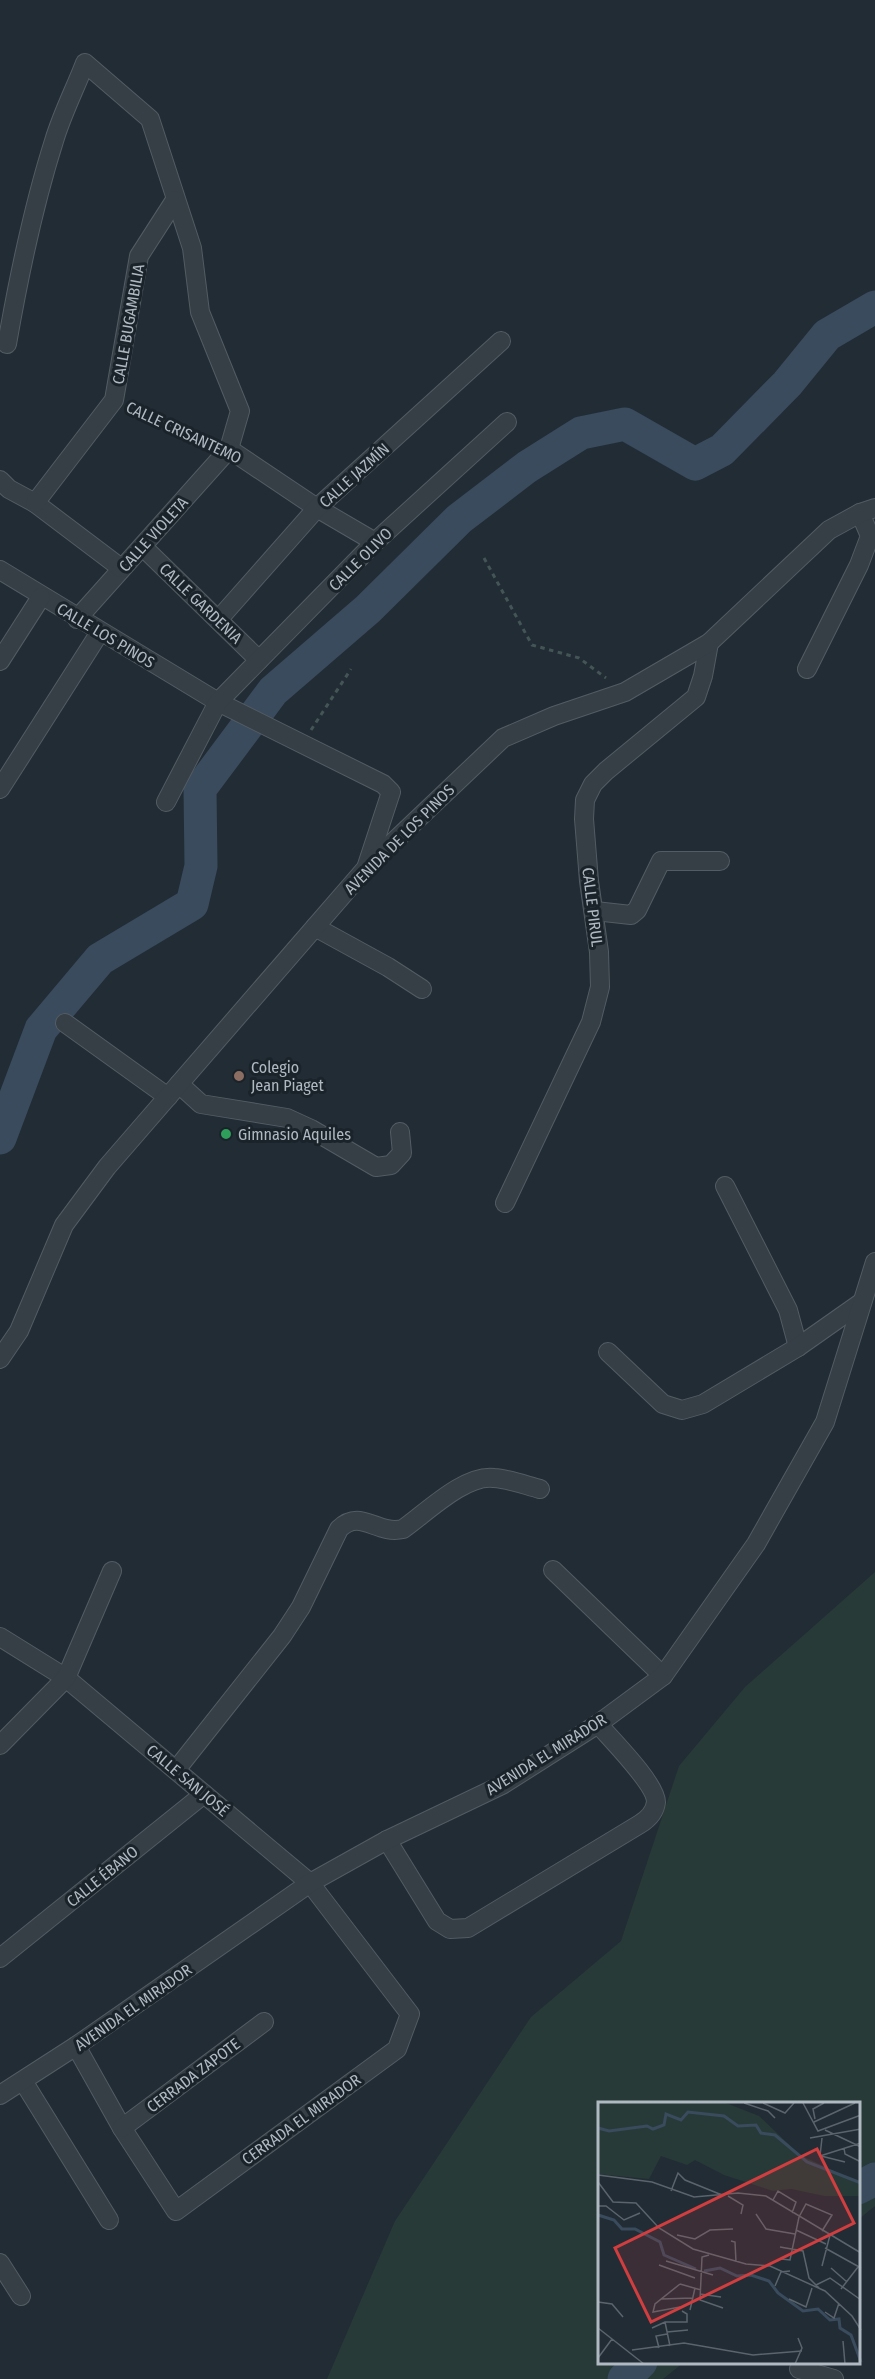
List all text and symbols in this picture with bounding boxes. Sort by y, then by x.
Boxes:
street label: CALLE BUGAMBILIA [109,262,149,386]
street label: CALLE CRISANTEMO [123,397,245,468]
street label: CALLE JAZMÍN [315,439,393,512]
street label: CALLE VIOLETA [115,493,192,576]
street label: CALLE OLIVO [325,524,396,595]
street label: CALLE GARDENIA [155,559,246,648]
street label: CALLE LOS PINOS [54,599,158,672]
street label: AVENIDA DE LOS PINOS [340,780,458,898]
street label: CALLE PIRUL [578,866,607,948]
place label: Colegio Jean Piaget [251,1058,324,1095]
marker: Colegio Jean Piaget [232,1069,246,1083]
place label: Gimnasio Aquiles [238,1125,351,1144]
marker: Gimnasio Aquiles [219,1127,233,1141]
street label: AVENIDA EL MIRADOR [483,1710,610,1799]
street label: CALLE SAN JOSÉ [143,1740,233,1820]
street label: CALLE ÉBANO [63,1842,142,1911]
street label: AVENIDA EL MIRADOR [71,1960,196,2055]
street label: CERRADA ZAPOTE [143,2034,244,2117]
street label: CERRADA EL MIRADOR [238,2070,365,2169]
inset map [598,2102,860,2364]

